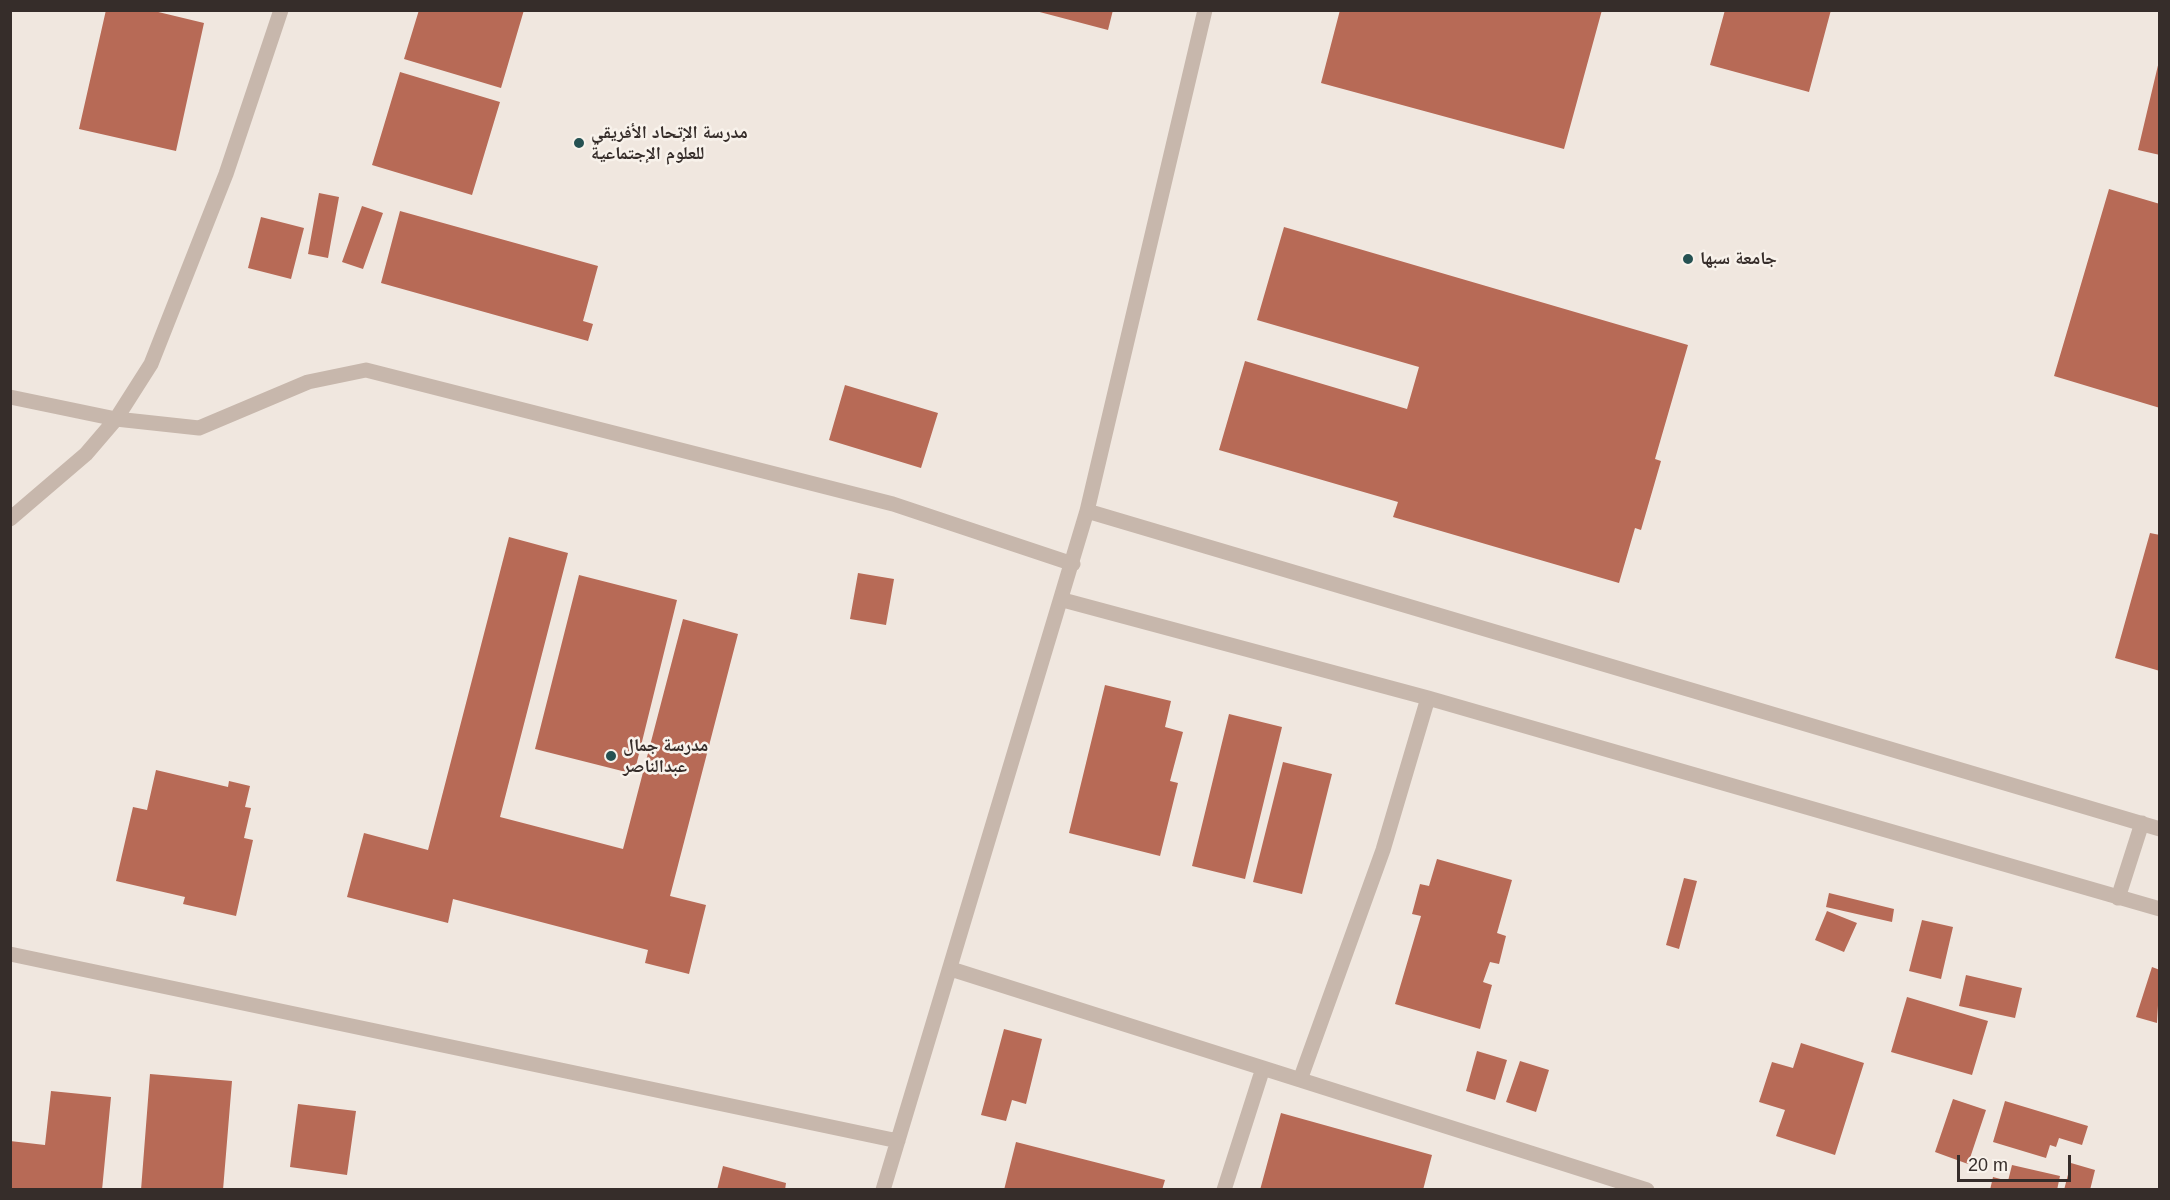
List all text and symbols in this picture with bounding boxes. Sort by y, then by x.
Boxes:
place label: مدرسة الإتحاد الأفريقي للعلوم الإجتماعية [591,122,748,164]
marker: مدرسة الإتحاد الأفريقي للعلوم الإجتماعية [572,136,586,150]
place label: جامعة سبها [1700,248,1777,270]
marker: جامعة سبها [1681,252,1695,266]
place label: مدرسة جمال عبدالناصر [623,735,708,777]
marker: مدرسة جمال عبدالناصر [604,749,618,763]
scale bar [1960,1143,2074,1181]
text: 20 m [1968,1155,2008,1175]

